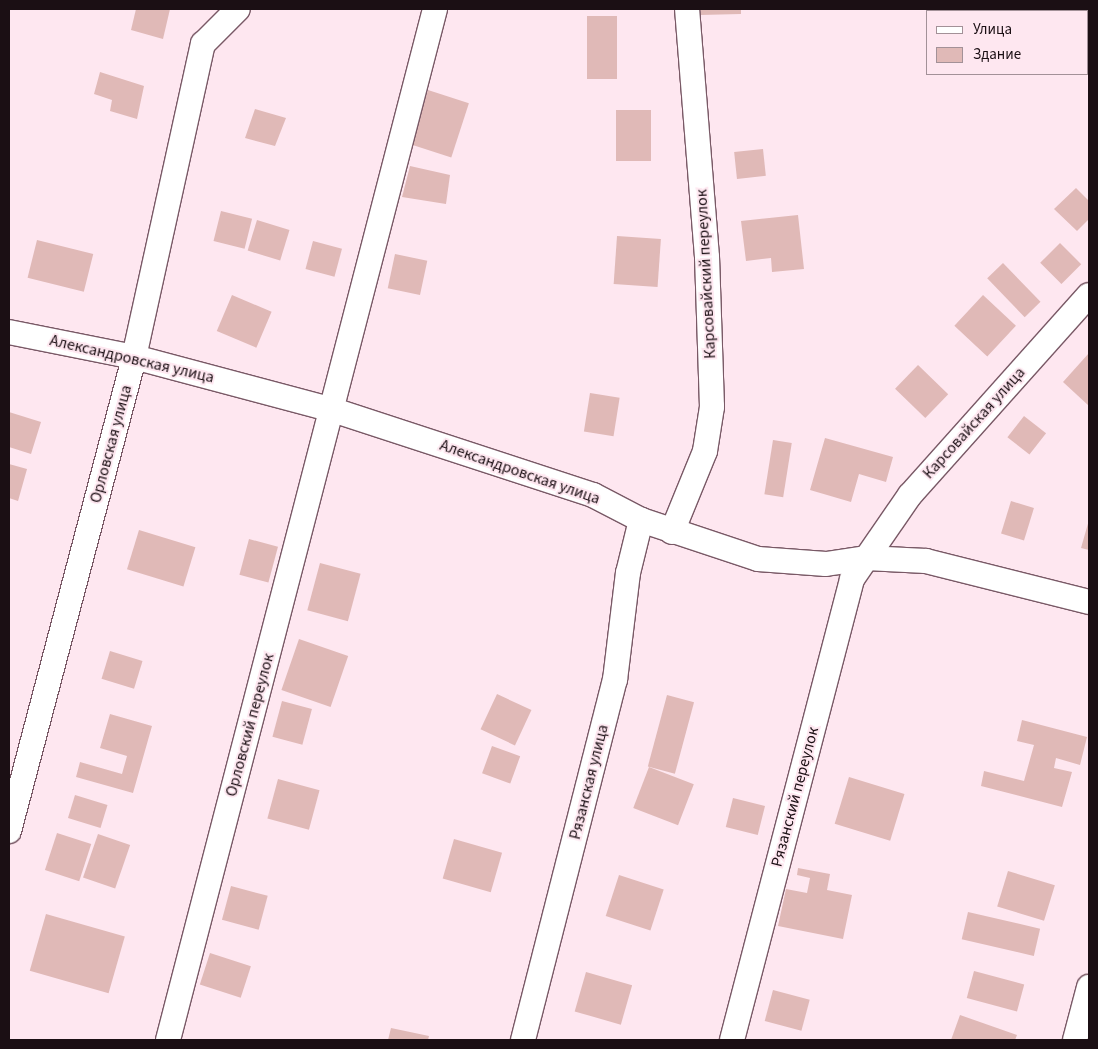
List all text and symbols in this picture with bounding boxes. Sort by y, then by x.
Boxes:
legend [926,10,1088,75]
text: Улица [973,19,1012,40]
text: Здание [973,44,1021,65]
street label: Карсовайский переулок [692,189,720,359]
street label: Александровская улица [48,331,216,387]
street label: Карсовайская улица [919,363,1029,483]
street label: Орловская улица [86,383,136,505]
street label: Александровская улица [437,436,603,508]
street label: Орловский переулок [222,651,278,799]
street label: Рязанская улица [565,723,613,841]
street label: Рязанский переулок [767,725,823,869]

